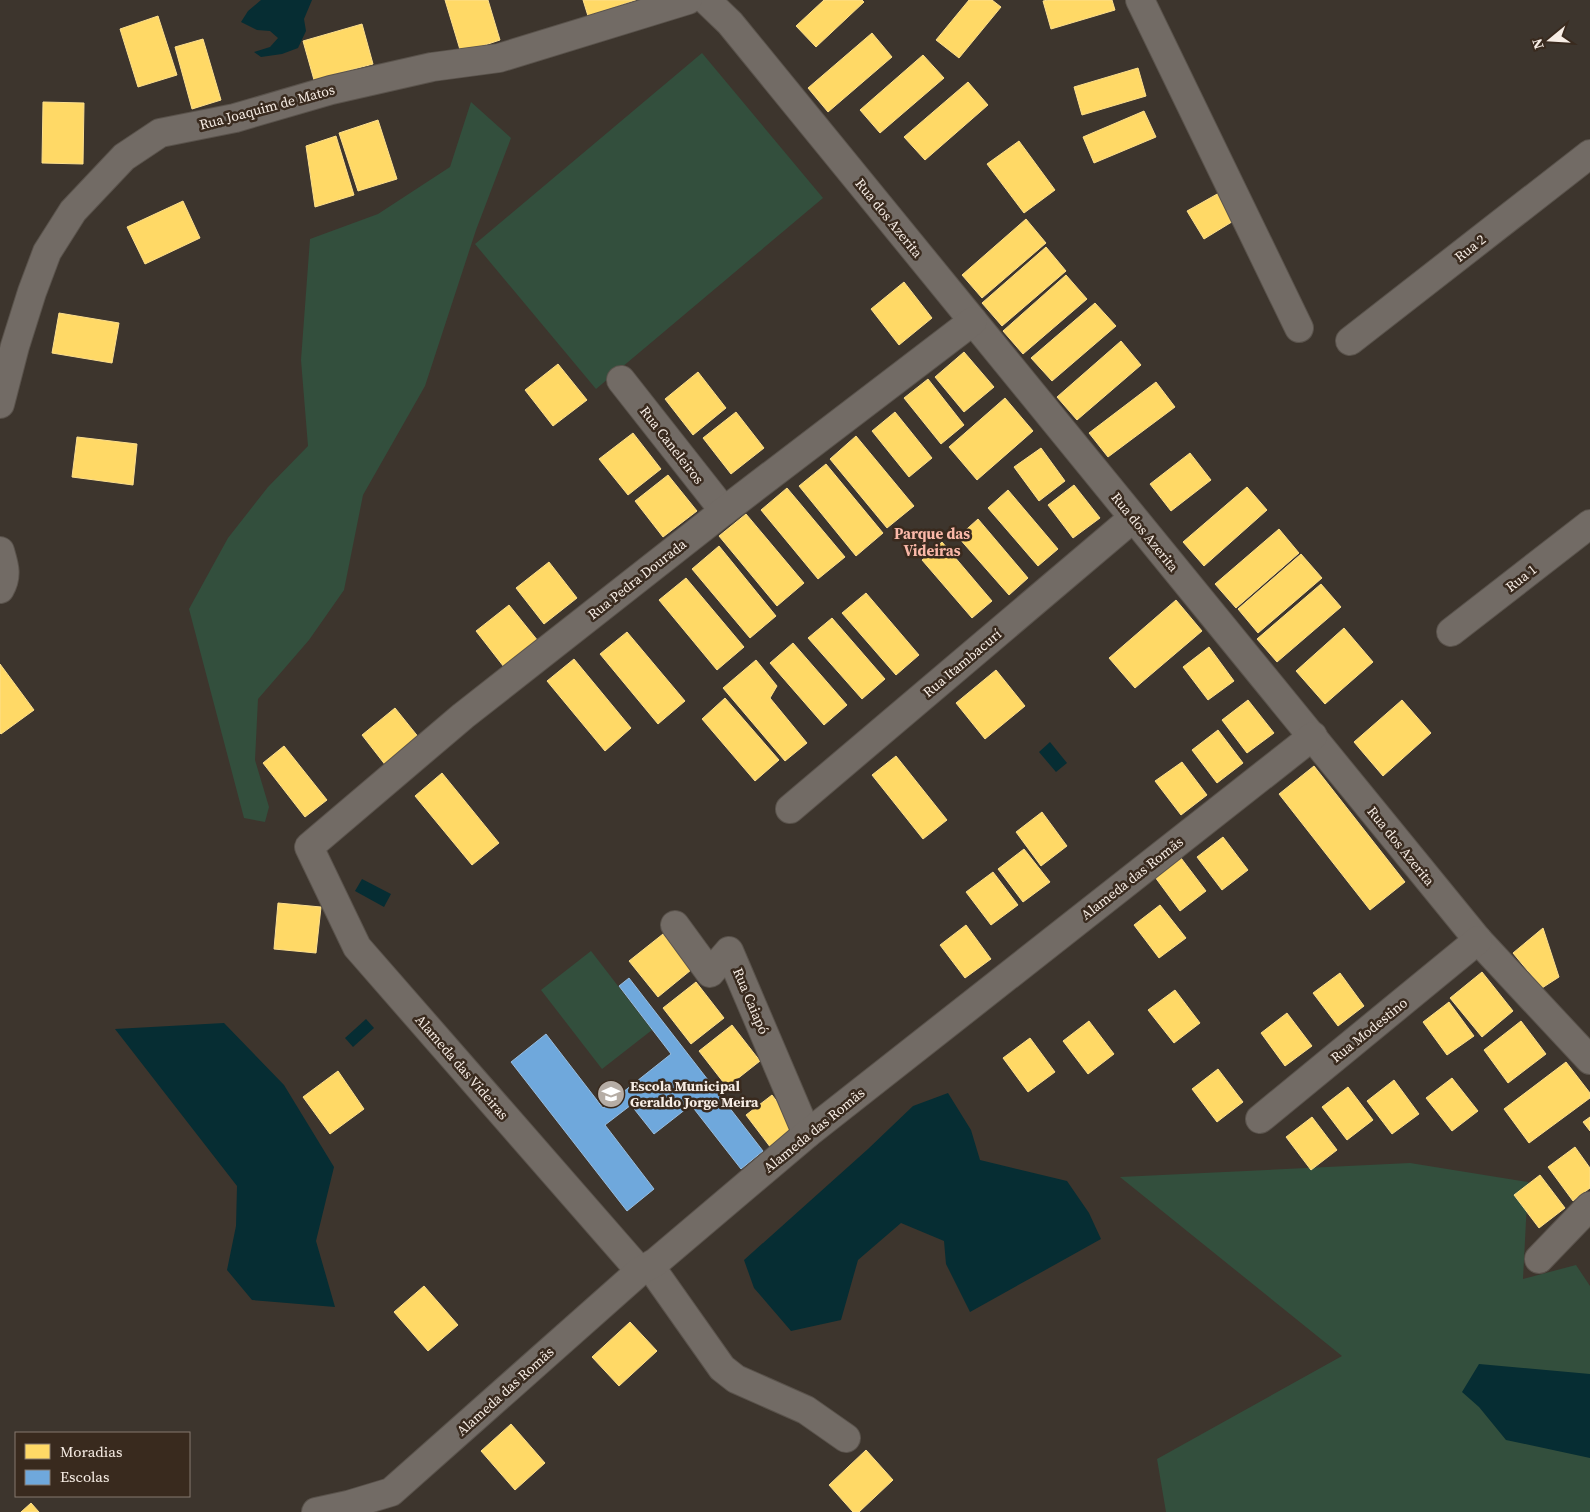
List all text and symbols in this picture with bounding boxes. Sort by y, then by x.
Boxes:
north arrow [1525,15,1575,65]
text: N [1527,36,1549,52]
street label: Rua Joaquim de Matos [197,79,337,135]
street label: Rua dos Azerita [851,174,928,263]
street label: Rua 2 [1450,229,1490,267]
street label: Rua Caneleiros [635,402,709,488]
street label: Rua dos Azerita [1107,488,1184,577]
district label: Parque das Videiras [894,523,970,561]
street label: Rua Pedra Dourada [583,534,691,624]
street label: Rua 1 [1501,559,1541,597]
street label: Rua Itambacurí [918,624,1006,702]
street label: Rua dos Azerita [1363,802,1440,891]
street label: Alameda das Romãs [1077,832,1187,924]
street label: Rua Caiapó [728,965,774,1038]
street label: Rua Modestino [1326,993,1412,1067]
street label: Alameda das Videiras [411,1010,513,1124]
place label: Escola Municipal Geraldo Jorge Meira [630,1076,759,1112]
school or university icon: Escola Municipal Geraldo Jorge Meira [596,1079,626,1109]
street label: Alameda das Romãs [759,1083,869,1177]
street label: Alameda das Romãs [452,1342,558,1440]
legend [15,1432,190,1497]
text: Moradias [60,1441,122,1462]
text: Escolas [60,1466,109,1487]

